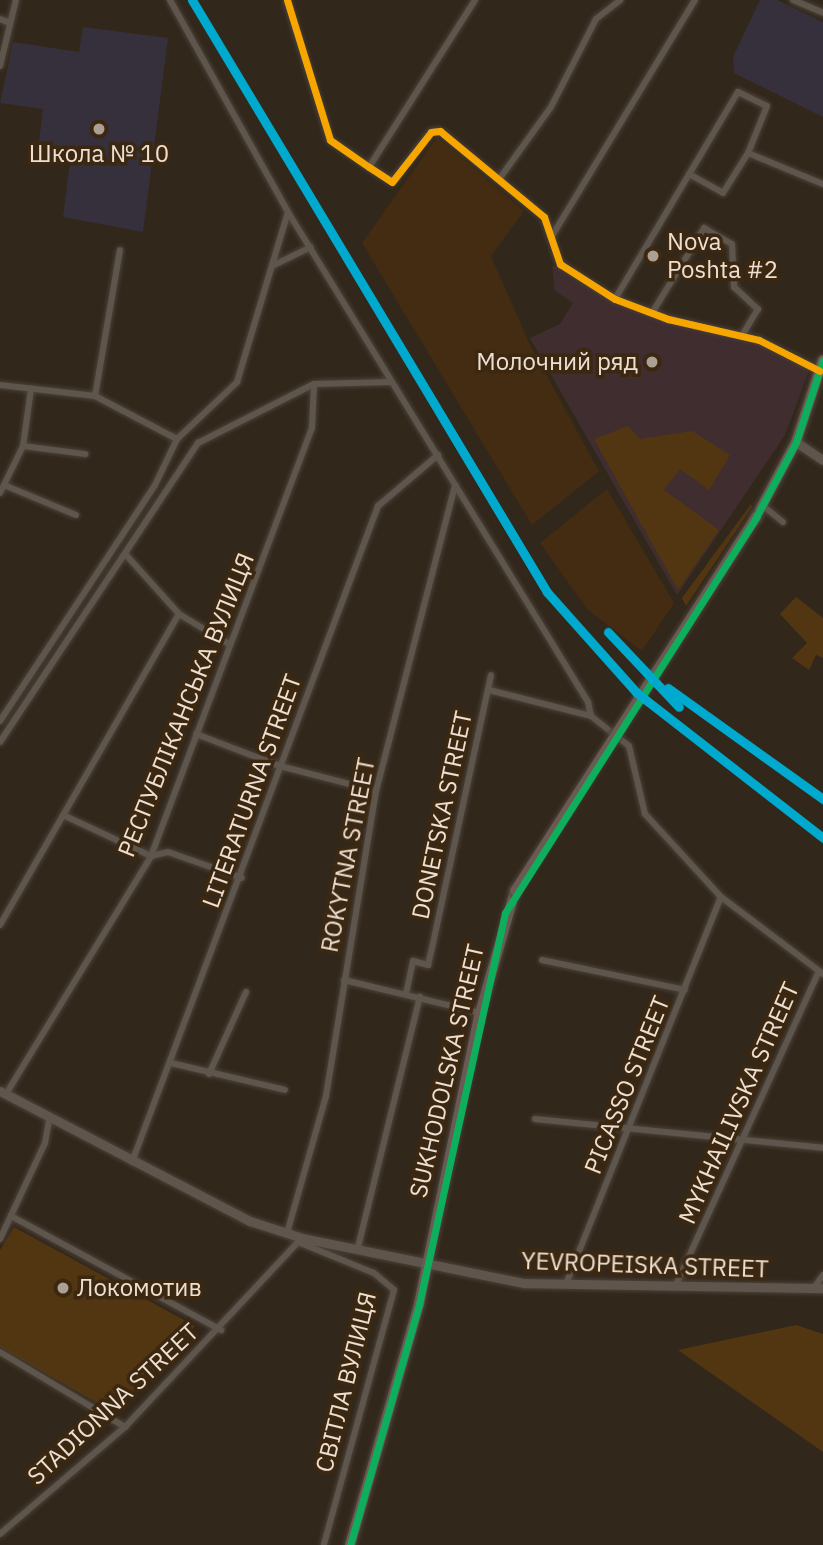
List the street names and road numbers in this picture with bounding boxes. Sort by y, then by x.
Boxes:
street label: РЕСПУБЛІКАНСЬКА ВУЛИЦЯ [112,549,260,861]
street label: LITERATURNA STREET [196,670,308,912]
street label: DONETSKA STREET [406,708,478,922]
street label: ROKYTNA STREET [315,755,381,955]
street label: SUKHODOLSKA STREET [404,942,490,1200]
street label: MYKHAILIVSKA STREET [673,978,805,1228]
street label: PICASSO STREET [578,992,676,1178]
street label: YEVROPEISKA STREET [521,1246,769,1284]
street label: СВІТЛА ВУЛИЦЯ [310,1289,382,1475]
street label: STADIONNA STREET [22,1317,204,1491]

